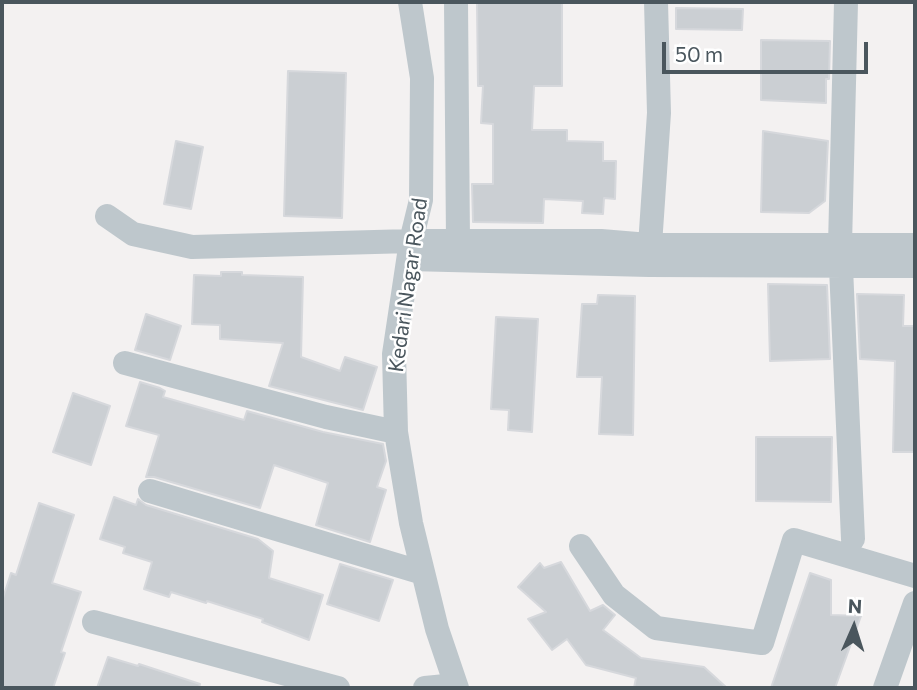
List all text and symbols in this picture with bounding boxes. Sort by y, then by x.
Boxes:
scale bar [665,28,872,72]
text: 50 m [675,41,723,66]
street label: Kedari Nagar Road [383,196,433,374]
north arrow [819,592,889,662]
text: N [847,594,863,617]

